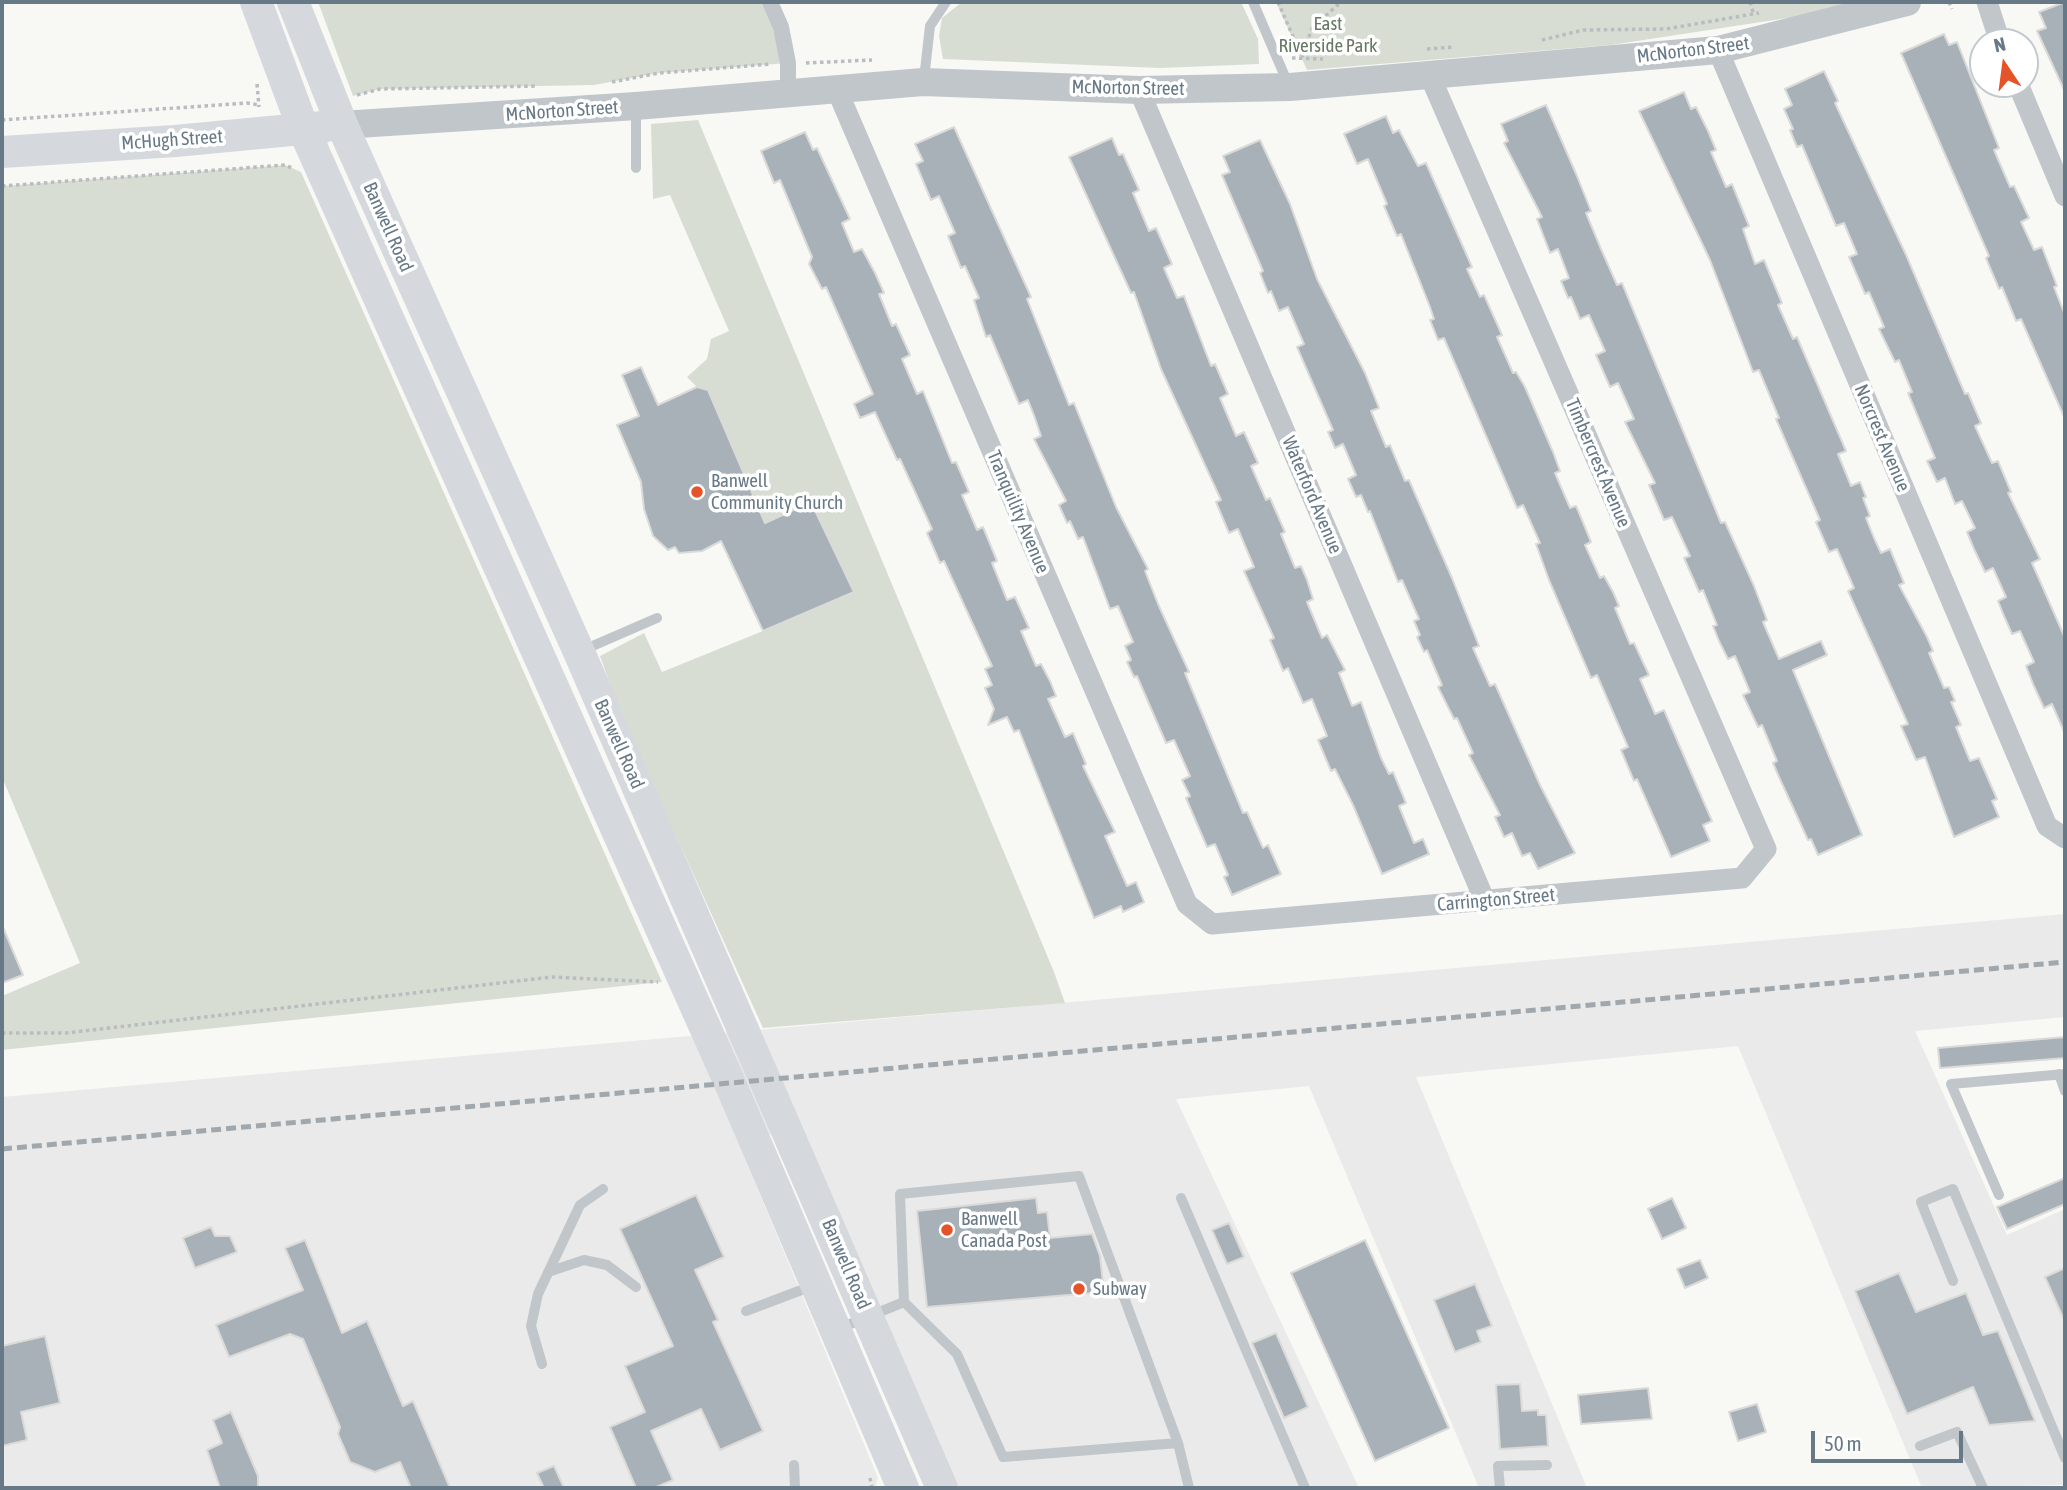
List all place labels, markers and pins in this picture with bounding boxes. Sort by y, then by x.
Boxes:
place label: Banwell Community Church [711,470,843,514]
marker: Banwell Community Church [689,484,705,500]
place label: Banwell Canada Post [961,1208,1047,1252]
marker: Banwell Canada Post [939,1222,955,1238]
place label: Subway [1093,1278,1147,1300]
marker: Subway [1071,1281,1087,1297]

